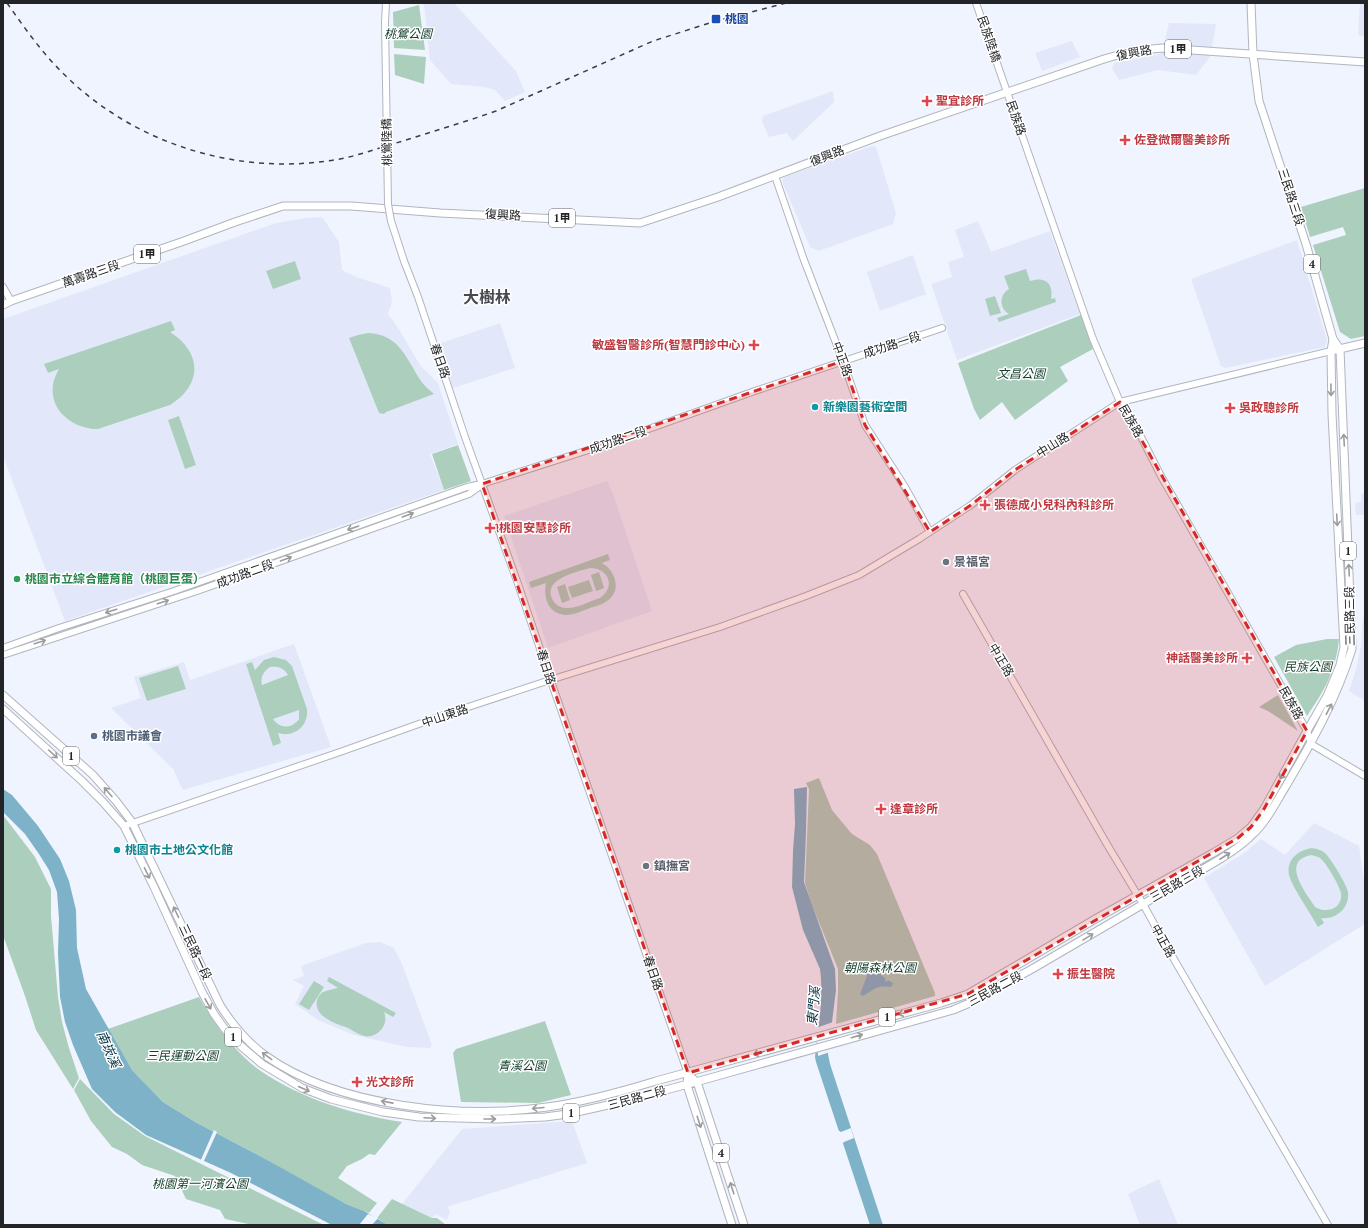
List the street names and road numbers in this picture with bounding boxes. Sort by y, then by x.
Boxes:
street label: 民族陸橋 [975,14,1004,64]
road number: 1甲 [1165,40,1191,58]
street label: 復興路 [1115,42,1153,63]
street label: 民族路 [1004,98,1029,137]
street label: 桃鶯陸橋 [379,118,394,166]
street label: 復興路 [807,142,846,169]
street label: 三民路三段 [1275,166,1308,228]
street label: 復興路 [485,206,521,223]
road number: 1甲 [549,209,575,227]
road number: 1甲 [134,245,160,263]
road number: 4 [1304,255,1320,273]
street label: 萬壽路三段 [60,257,122,290]
street label: 成功路一段 [861,328,923,361]
street label: 中正路 [829,339,856,378]
street label: 春日路 [428,341,453,380]
street label: 民族路 [1116,401,1147,440]
street label: 成功路二段 [587,423,649,456]
street label: 中山路 [1033,429,1072,460]
road number: 1 [1340,542,1356,560]
street label: 成功路二段 [214,556,276,591]
street label: 三民路三段 [1341,586,1358,646]
street label: 中正路 [986,640,1017,679]
street label: 春日路 [534,647,559,686]
street label: 民族路 [1276,683,1307,722]
street label: 中山東路 [420,701,470,730]
road number: 1 [63,747,79,765]
street label: 三民路三段 [1147,862,1206,905]
street label: 三民路一段 [176,921,215,982]
street label: 中正路 [1148,921,1179,960]
street label: 春日路 [641,953,666,992]
street label: 三民路二段 [965,968,1025,1009]
road number: 1 [879,1008,895,1026]
road number: 1 [225,1028,241,1046]
street label: 三民路二段 [606,1083,668,1113]
road number: 1 [563,1104,579,1122]
road number: 4 [713,1144,729,1162]

